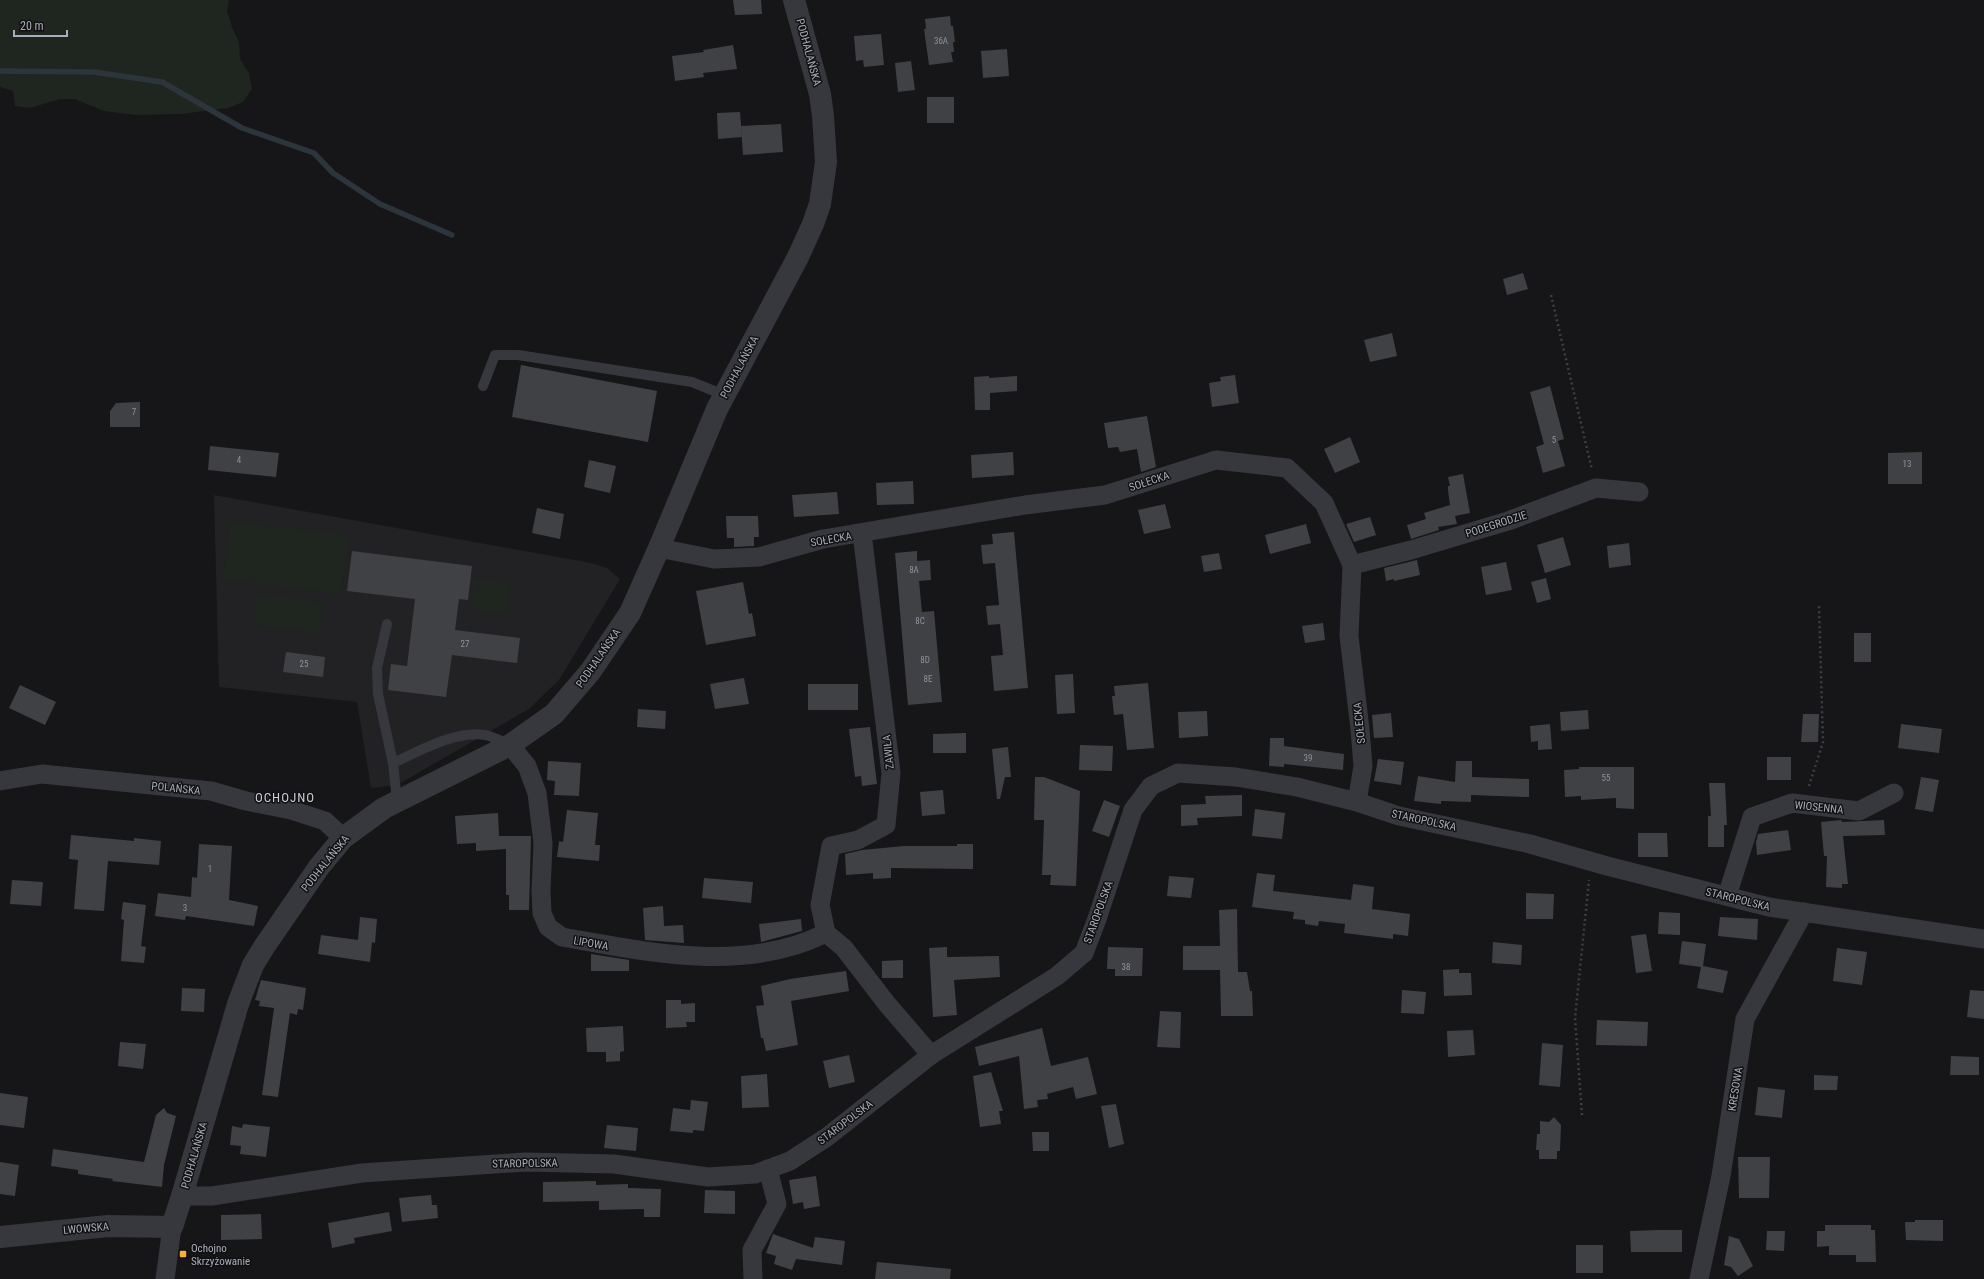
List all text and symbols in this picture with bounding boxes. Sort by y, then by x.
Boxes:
scale bar [14,12,67,38]
street label: PODHALAŃSKA [793,17,824,88]
text: 20 m [20,19,44,33]
house number: 36A [934,36,948,46]
street label: PODHALAŃSKA [718,333,762,401]
house number: 7 [132,407,137,417]
house number: 5 [1552,435,1557,445]
house number: 4 [237,455,242,465]
house number: 13 [1903,459,1911,469]
street label: SOŁECKA [1127,469,1172,494]
street label: PODEGRODZIE [1464,508,1529,540]
street label: SOŁECKA [809,529,853,550]
house number: 8A [909,565,919,575]
house number: 8C [915,616,925,626]
street label: PODHALAŃSKA [573,626,624,690]
house number: 27 [461,639,470,649]
house number: 8D [920,655,930,665]
house number: 25 [300,659,309,669]
house number: 8E [924,674,933,684]
street label: SOŁECKA [1351,701,1368,744]
street label: ZAWIŁA [880,733,897,770]
house number: 39 [1304,753,1312,763]
house number: 55 [1602,773,1611,783]
street label: POLAŃSKA [151,779,202,798]
district label: OCHOJNO [255,790,315,805]
street label: WIOSENNA [1794,798,1845,817]
street label: STAROPOLSKA [1390,807,1458,834]
street label: PODHALAŃSKA [299,832,352,894]
house number: 1 [208,864,212,874]
street label: STAROPOLSKA [1081,878,1116,945]
street label: STAROPOLSKA [1704,885,1772,914]
house number: 3 [183,903,187,913]
street label: LIPOWA [572,934,610,953]
house number: 38 [1122,962,1130,972]
street label: KRESOWA [1726,1066,1745,1112]
street label: STAROPOLSKA [815,1097,876,1147]
street label: PODHALAŃSKA [179,1120,210,1190]
street label: STAROPOLSKA [492,1156,559,1171]
street label: LWOWSKA [63,1220,110,1237]
place label: Ochojno Skrzyżowanie [191,1242,250,1268]
marker: Ochojno Skrzyżowanie [178,1249,188,1259]

